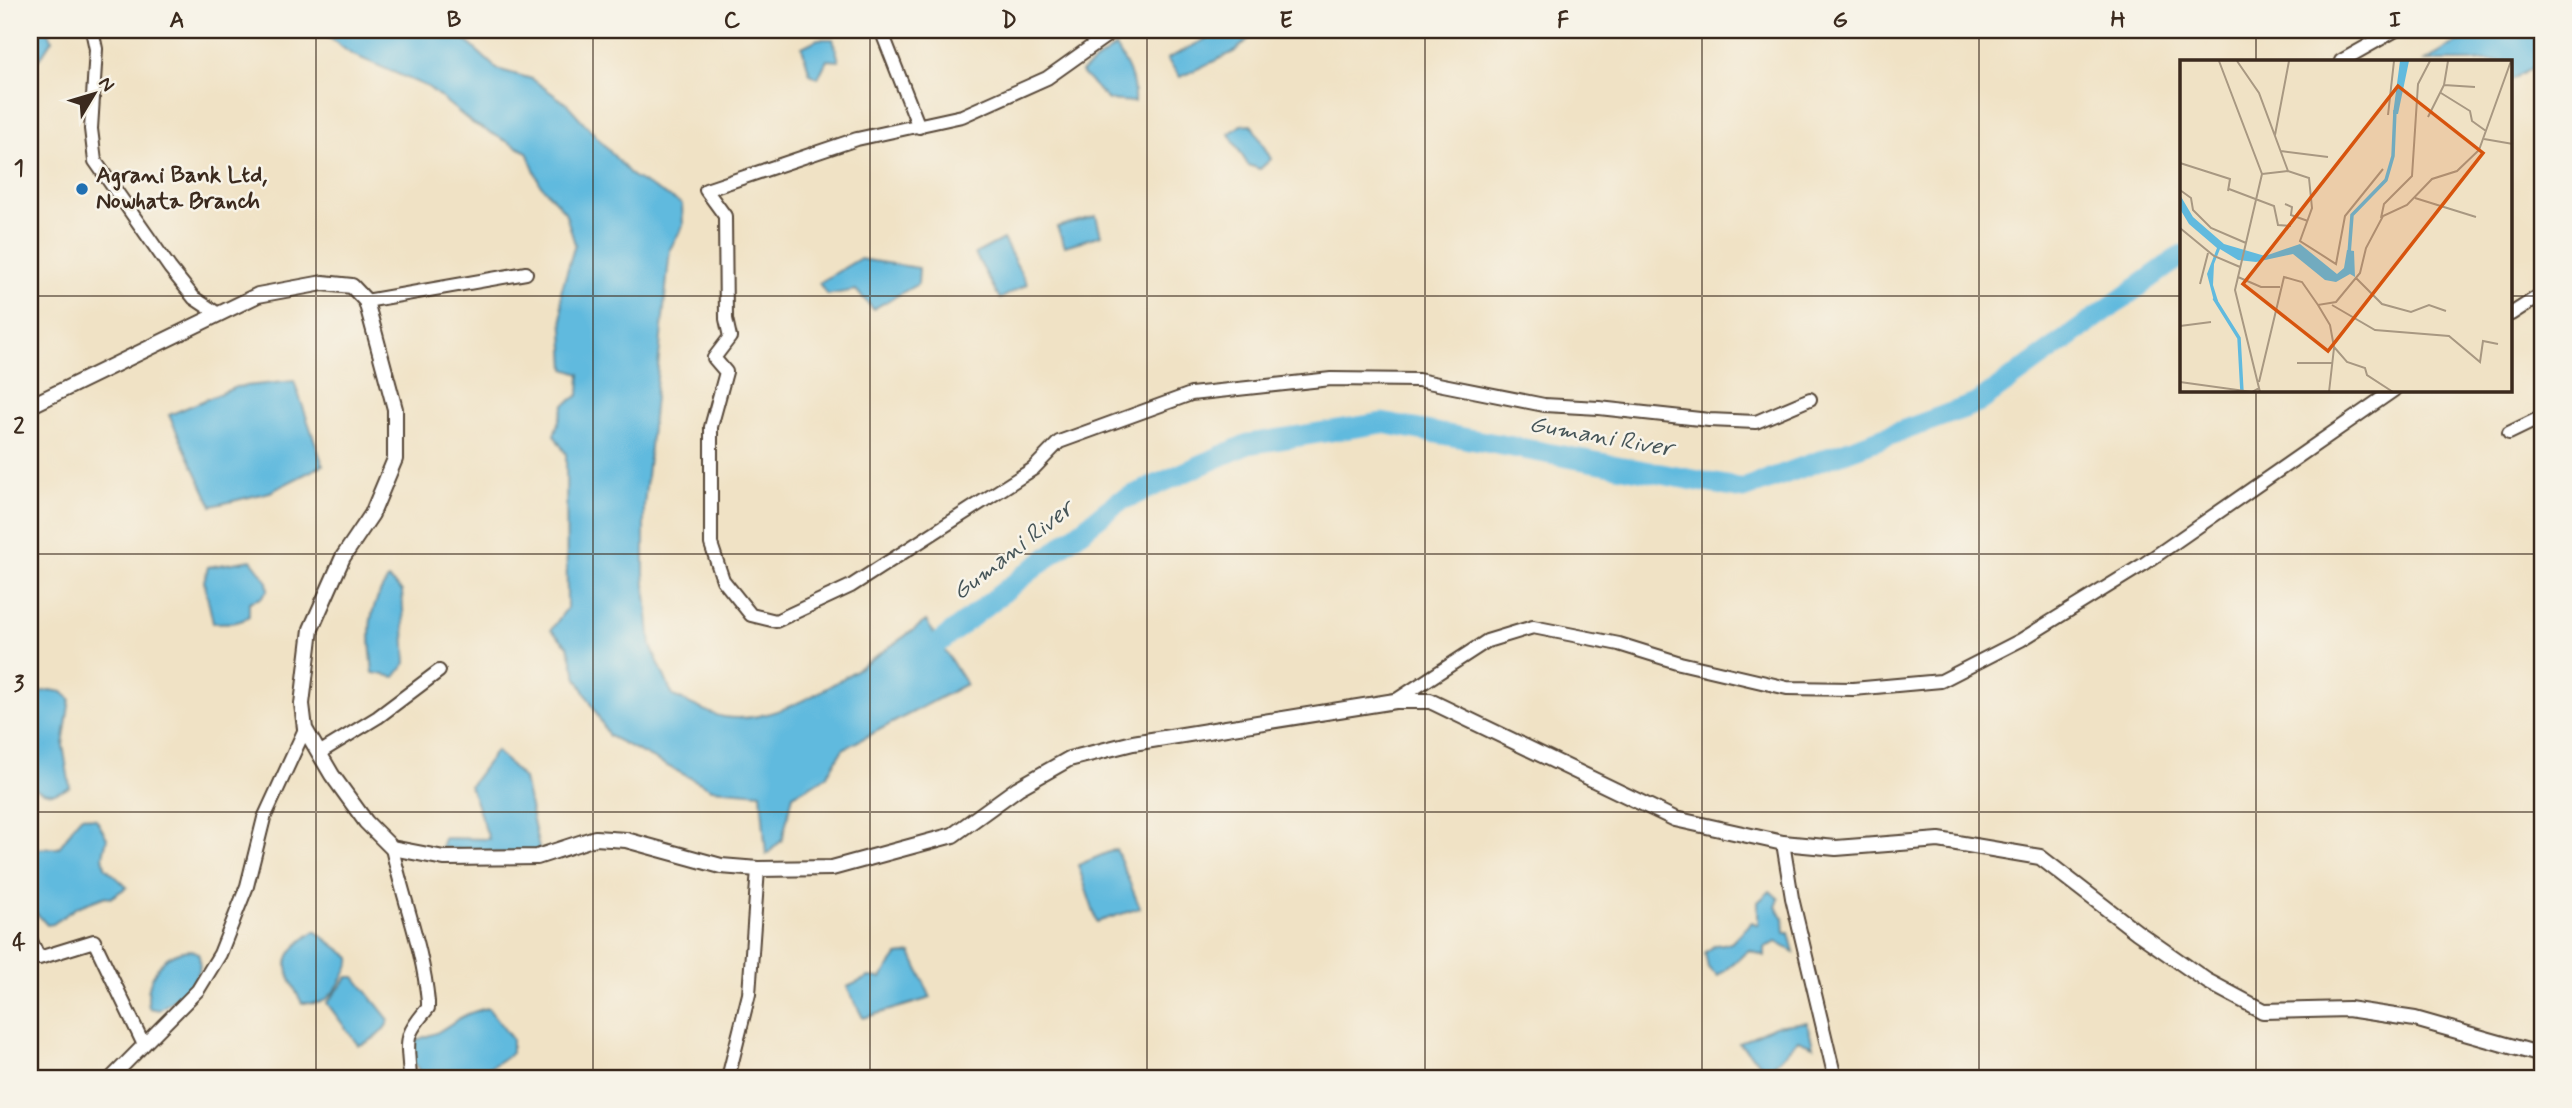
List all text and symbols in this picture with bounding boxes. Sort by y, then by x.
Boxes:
text: A [169,6,185,36]
text: B [447,6,462,36]
text: C [724,6,741,36]
text: D [1001,6,1017,36]
text: E [1279,6,1293,36]
text: F [1557,6,1569,36]
text: G [1832,6,1848,36]
text: H [2110,6,2126,36]
text: I [2389,6,2401,36]
north arrow [60,60,130,130]
inset map [2180,60,2512,392]
text: N [92,72,120,97]
text: 1 [14,154,24,184]
place label: Agrani Bank Ltd, Nowhata Branch [96,161,267,217]
marker: Agrani Bank Ltd, Nowhata Branch [74,181,90,197]
water label: Gumani River [1527,409,1679,466]
text: 2 [13,412,25,442]
water label: Gumani River [946,492,1083,608]
text: 3 [14,670,25,700]
text: 4 [12,928,26,958]

